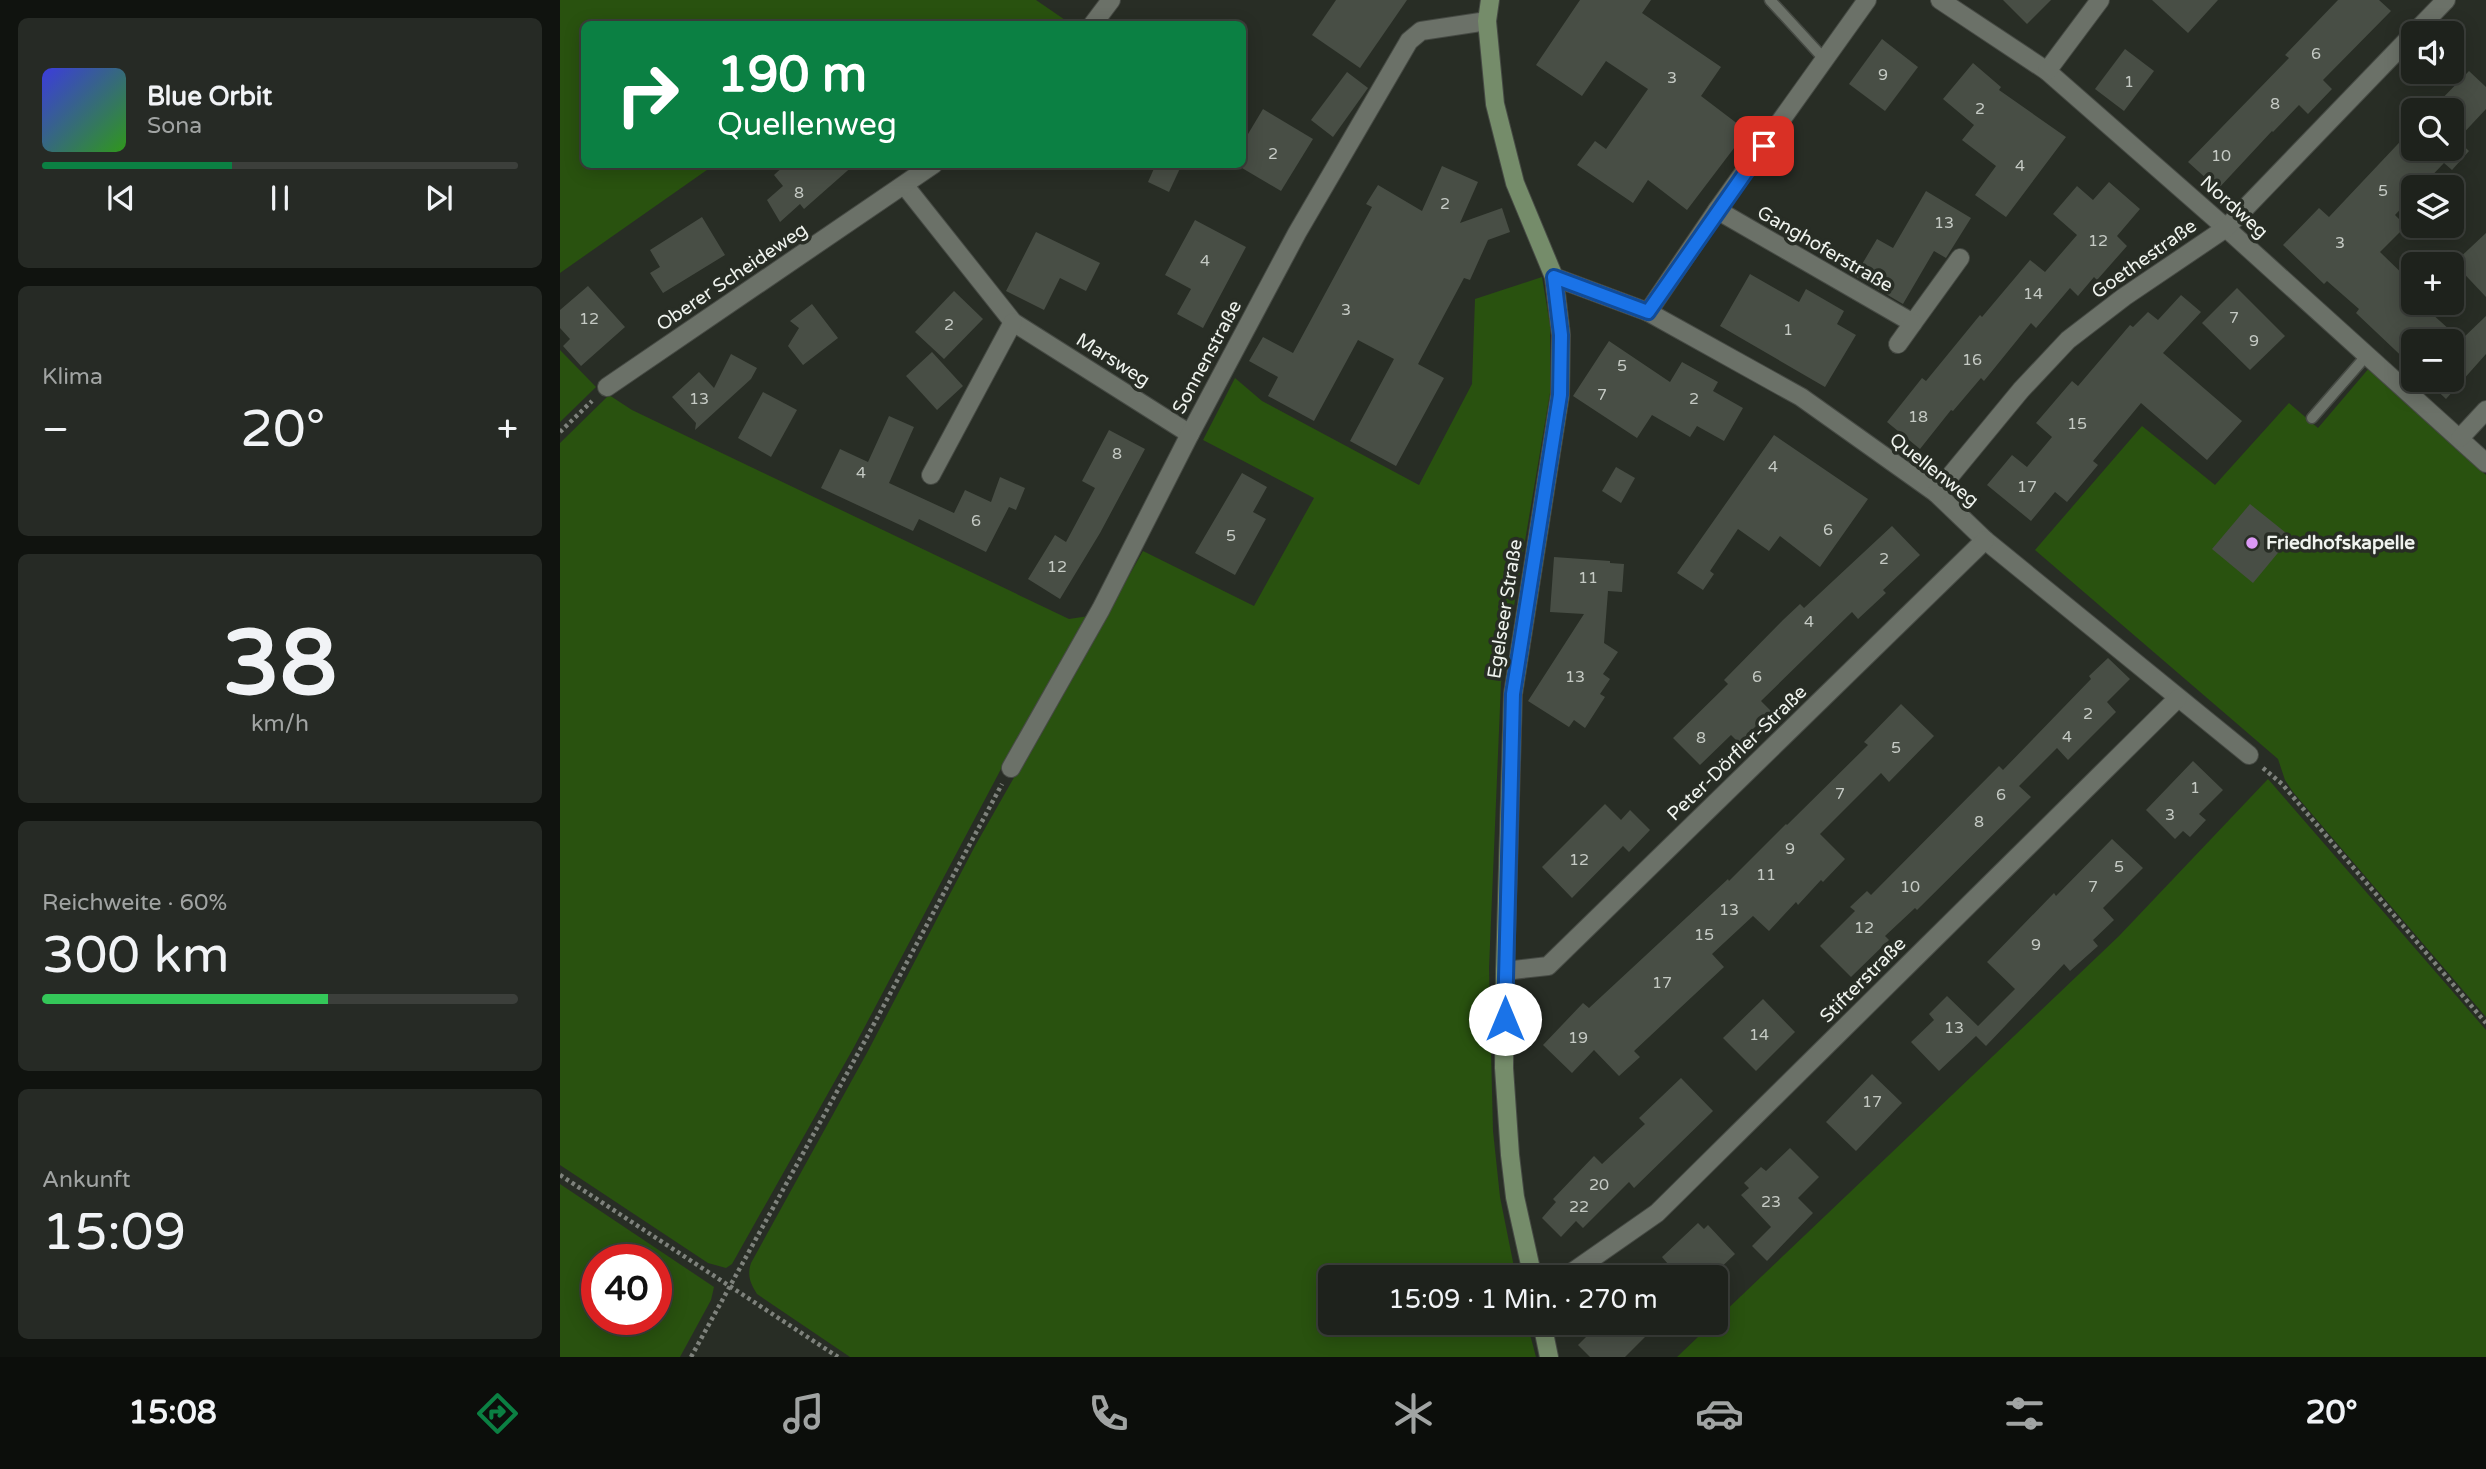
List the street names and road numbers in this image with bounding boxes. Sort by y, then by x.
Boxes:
street label: Nordweg [2196,171,2272,243]
street label: Ganghoferstraße [1753,201,1897,297]
street label: Goethestraße [2087,215,2201,303]
street label: Oberer Scheideweg [652,218,812,336]
street label: Sonnenstraße [1168,297,1246,417]
street label: Marsweg [1072,329,1154,391]
street label: Quellenweg [1885,428,1983,512]
street label: Egelseer Straße [1483,538,1527,680]
street label: Peter-Dörfler-Straße [1663,681,1811,825]
street label: Stifterstraße [1816,933,1910,1027]

